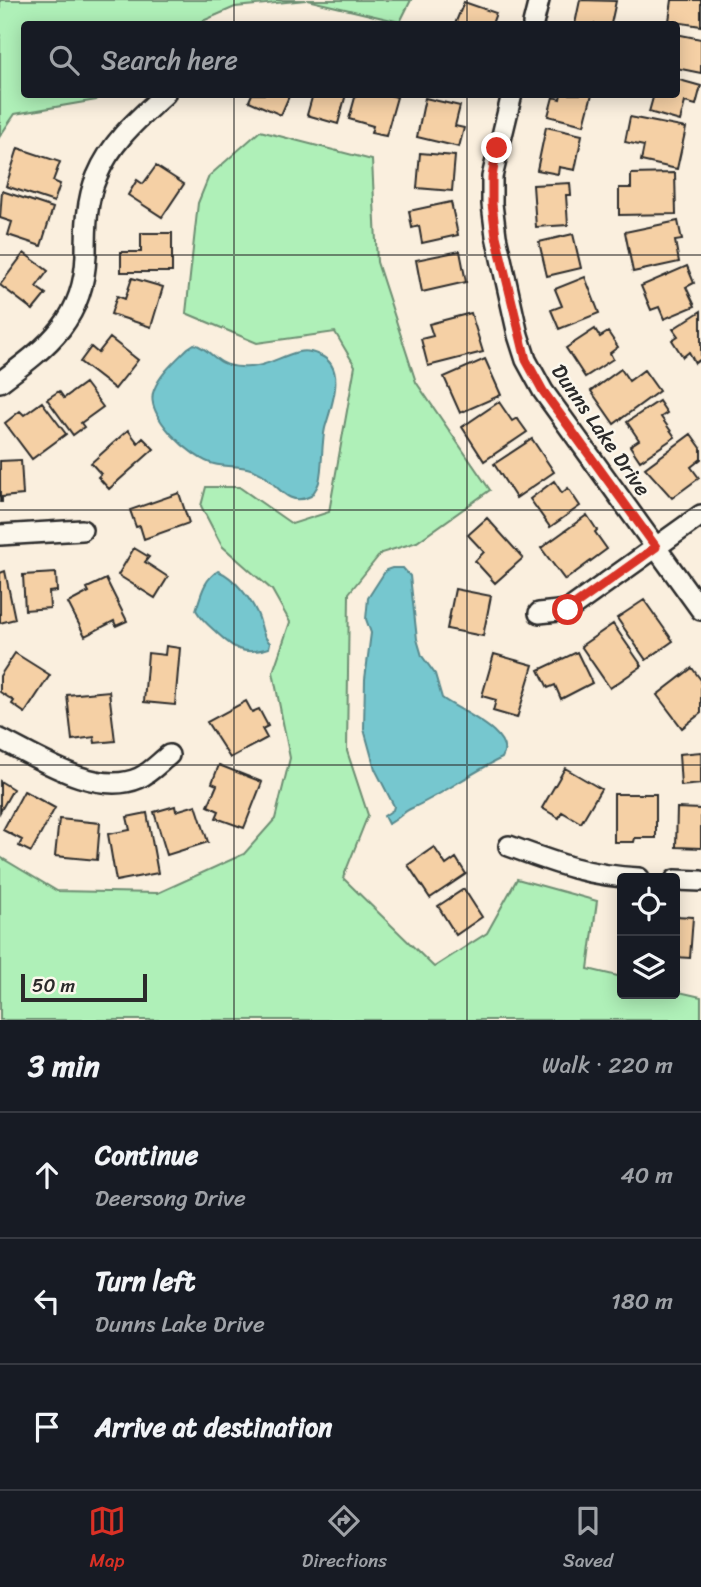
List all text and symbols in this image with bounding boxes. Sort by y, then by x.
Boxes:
search box [21,21,680,98]
text: Search here [101,37,238,83]
icon: search [45,41,83,79]
route end [481,132,512,163]
street label: Dunns Lake Drive [541,356,661,505]
route start [552,594,583,625]
map controls [617,873,680,999]
button: locate [617,873,680,936]
button: layers [617,936,680,999]
text: 50 m [32,969,75,1002]
scale bar [21,971,147,1003]
text: 3 min [28,1039,100,1093]
text: Walk · 220 m [542,1045,673,1086]
text: Continue [95,1132,198,1178]
text: 40 m [620,1155,673,1196]
icon: ahead [28,1156,66,1194]
text: Deersong Drive [95,1178,246,1219]
text: Turn left [95,1258,195,1304]
text: 180 m [611,1281,673,1322]
icon: left [28,1282,66,1320]
text: Dunns Lake Drive [95,1304,265,1345]
text: Arrive at destination [95,1404,332,1450]
icon: arrive [28,1408,66,1446]
tab: Map [88,1502,126,1577]
tab: Directions [302,1502,387,1577]
tab: Saved [563,1502,613,1577]

